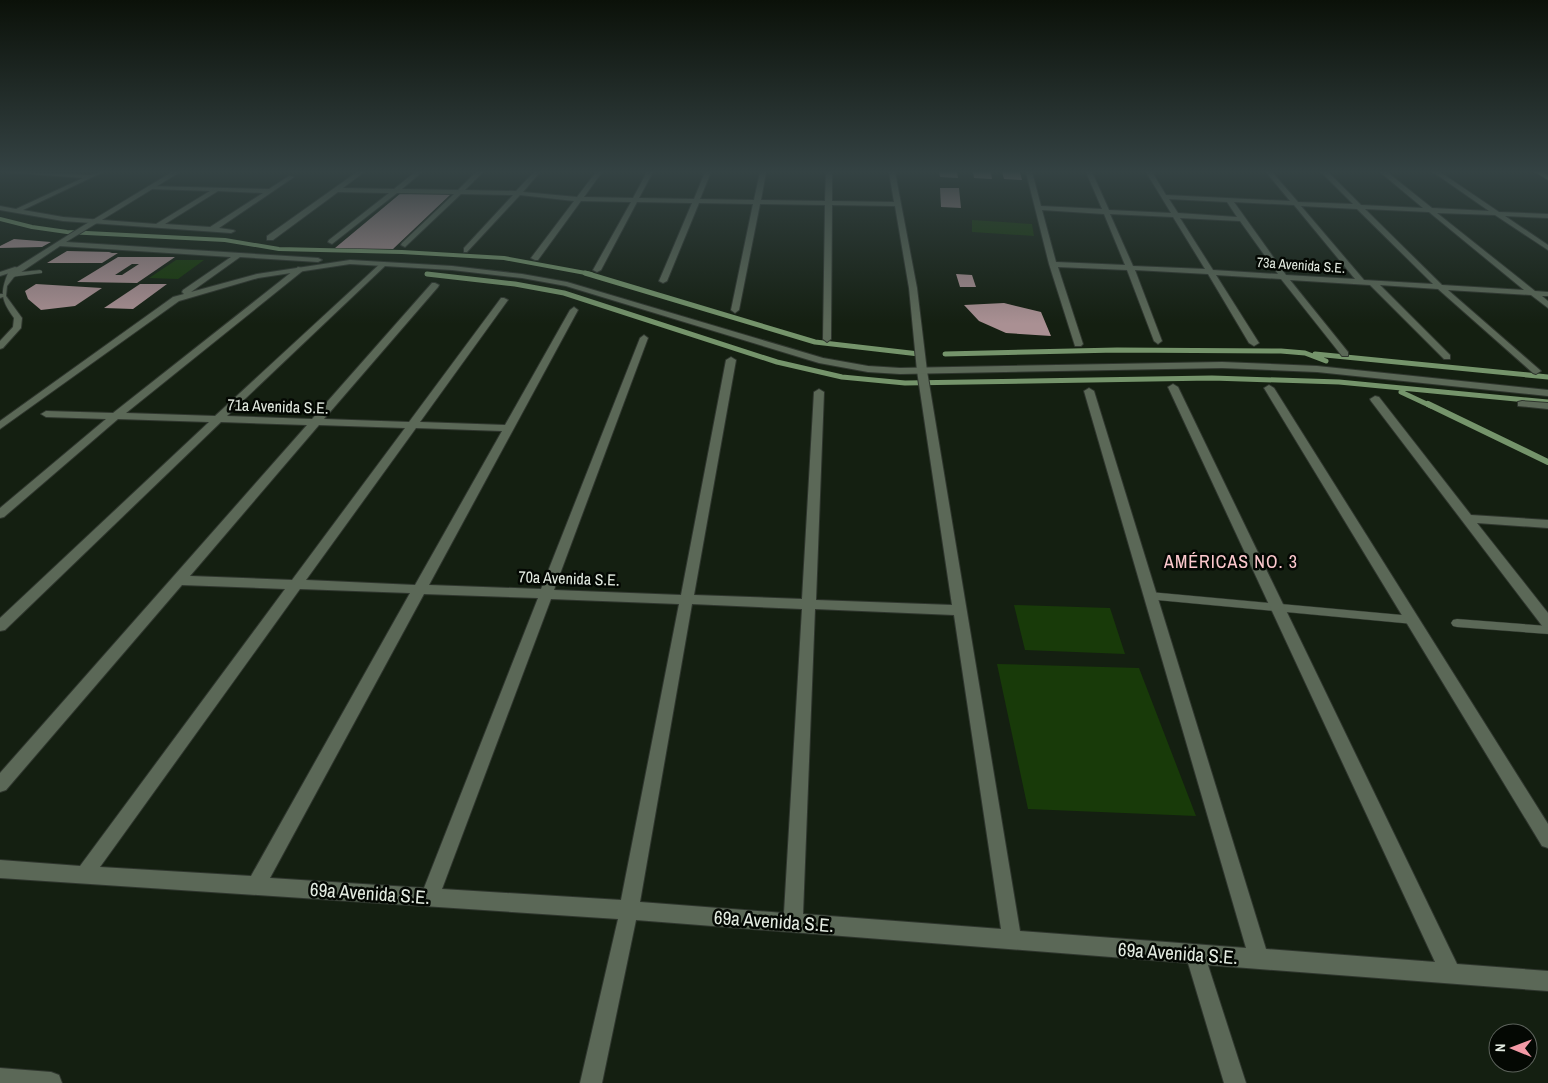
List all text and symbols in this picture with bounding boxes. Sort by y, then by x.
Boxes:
street label: 73a Avenida S.E. [1256,253,1346,277]
street label: 71a Avenida S.E. [227,393,329,419]
district label: AMÉRICAS NO. 3 [1163,549,1298,574]
street label: 70a Avenida S.E. [518,565,620,591]
street label: 69a Avenida S.E. [309,876,431,910]
street label: 69a Avenida S.E. [713,904,835,938]
street label: 69a Avenida S.E. [1117,936,1239,970]
north arrow [1488,1023,1538,1073]
text: N [1491,1043,1509,1052]

